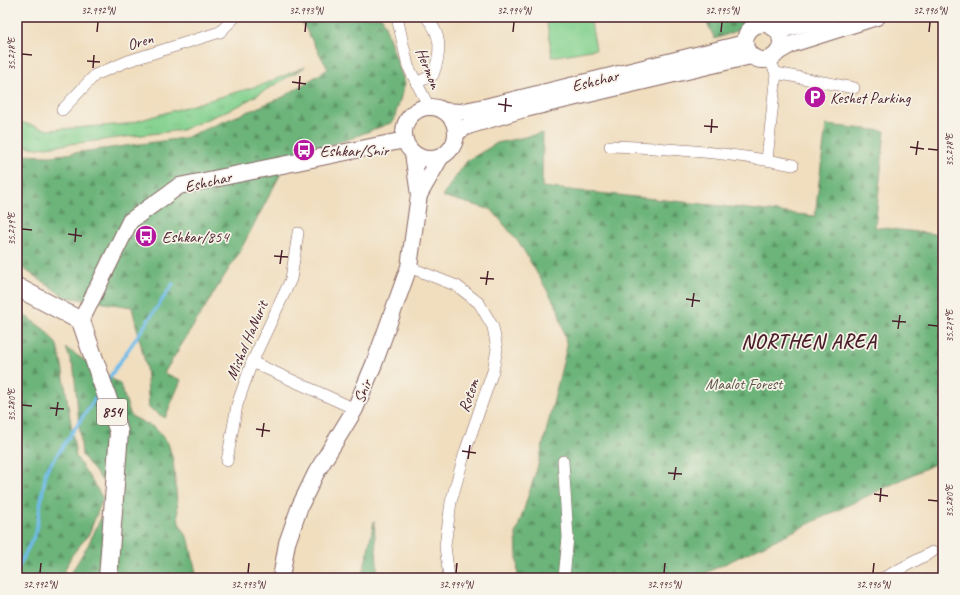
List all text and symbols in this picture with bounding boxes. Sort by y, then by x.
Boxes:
text: 32.992°N [81,4,117,17]
text: 32.993°N [289,4,325,17]
text: 32.994°N [497,4,533,17]
text: 32.995°N [705,4,741,17]
text: 32.996°N [913,4,949,17]
street label: Oren [125,28,156,55]
text: 35.278°E [5,36,18,70]
street label: Hermon [411,45,446,93]
street label: Eshchar [570,65,622,96]
parking icon: Keshet Parking [802,84,828,110]
place label: Keshet Parking [830,88,912,108]
text: 35.278°E [943,132,956,166]
bus stop icon: Eshkar/Snir [291,137,317,163]
place label: Eshkar/Snir [320,141,390,161]
street label: Eshchar [183,167,235,197]
text: 35.279°E [5,211,18,245]
bus stop icon: Eshkar/854 [133,223,159,249]
place label: Eshkar/854 [162,227,230,247]
street label: Mishol HaNurit [221,296,273,383]
text: 35.279°E [943,308,956,342]
district label: NORTHEN AREA [741,329,877,354]
park label: Maalot Forest [706,374,784,394]
street label: Rotem [454,375,484,415]
street label: Snir [349,376,377,406]
text: 35.280°E [5,387,18,421]
road number: 854 [97,399,127,425]
text: 35.280°E [943,483,956,517]
text: 32.992°N [23,578,59,591]
text: 32.993°N [231,578,267,591]
text: 32.994°N [439,578,475,591]
text: 32.995°N [647,578,683,591]
text: 32.996°N [856,578,892,591]

